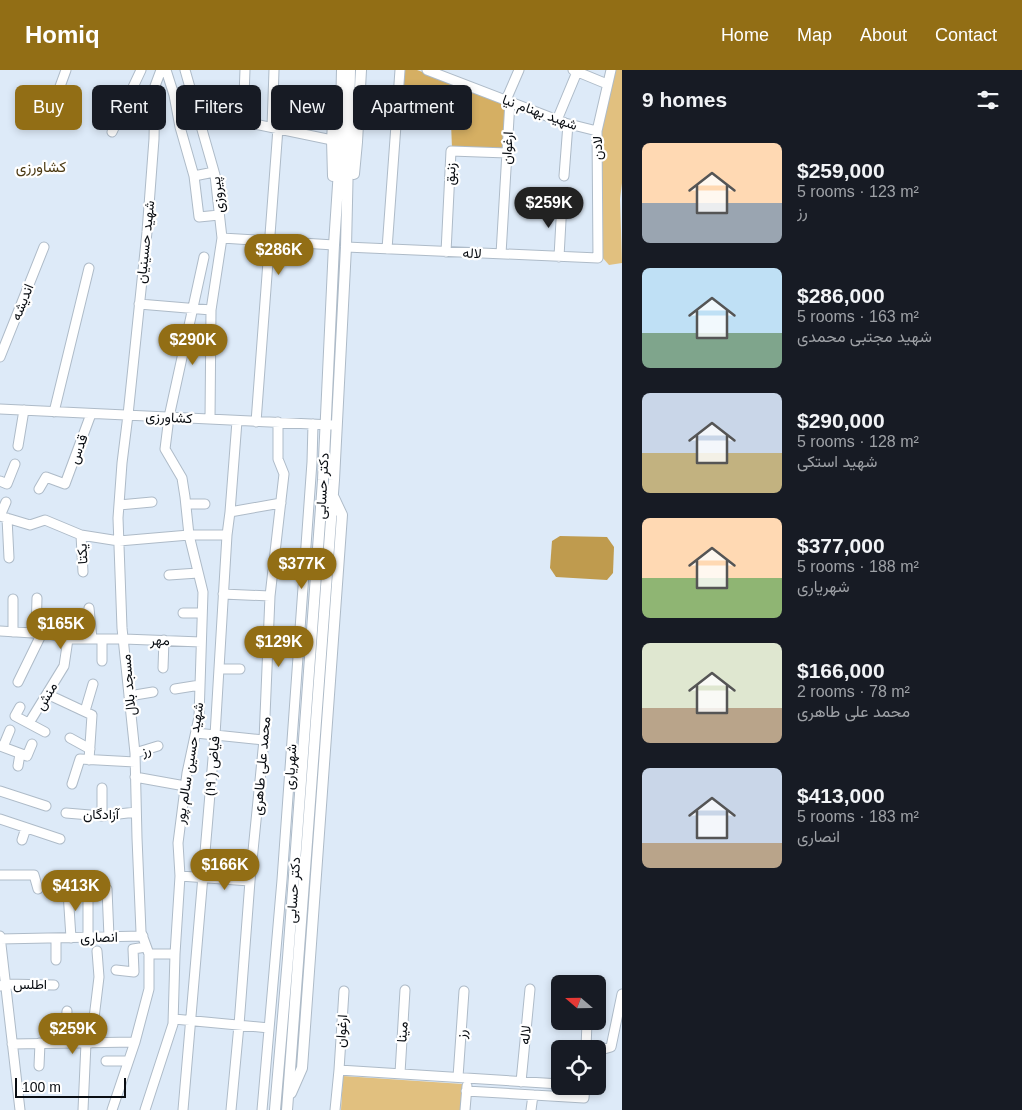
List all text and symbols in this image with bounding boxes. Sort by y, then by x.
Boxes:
text: Homiq [25,21,100,48]
text: Home [721,25,769,45]
text: Map [797,25,832,45]
text: About [860,25,907,45]
text: Contact [935,25,997,45]
chip: Buy [15,85,82,130]
chip: Rent [92,85,166,130]
chip: Filters [176,85,261,130]
chip: New [271,85,343,130]
chip: Apartment [353,85,472,130]
icon: filters [974,86,1002,114]
text: 9 homes [642,88,727,111]
street label: شهید بهنام نیا [500,91,580,134]
street label: ارغوان [498,131,517,165]
street label: لادن [589,136,606,160]
district label: کشاورزی [16,158,67,177]
text: $259,000 [797,159,885,182]
street label: زنبق [441,162,460,186]
icon: home [682,163,742,223]
street label: پیروزی [207,176,229,214]
text: 5 rooms · 123 m² [797,183,919,200]
pin: $259K [514,186,584,229]
text: $259K [525,194,573,211]
street label: شهید حسینیان [133,200,158,285]
text: رز [797,203,808,220]
pin: $286K [244,234,314,276]
text: $286K [255,241,303,258]
street label: لاله [462,245,482,261]
street label: اندیشه [7,281,37,323]
text: $286,000 [797,284,885,307]
icon: home [682,288,742,348]
text: 5 rooms · 163 m² [797,308,919,325]
pin: $290K [158,324,228,366]
text: شهید مجتبی محمدی [797,328,932,345]
text: $290K [169,331,217,348]
street label: کشاورزی [145,408,193,427]
text: $290,000 [797,409,885,432]
icon: home [682,413,742,473]
street label: قدس [65,432,92,466]
text: 5 rooms · 128 m² [797,433,919,450]
street label: دکتر حسابی [312,452,333,520]
text: شهید استکی [797,453,877,470]
text: $377,000 [797,534,885,557]
icon: home [682,538,742,598]
street label: یکتا [73,543,91,565]
pin: $377K [267,548,337,590]
text: $377K [278,555,326,572]
text: 5 rooms · 188 m² [797,558,919,575]
text: شهریاری [797,578,850,595]
pin: $165K [26,608,96,650]
text: $165K [37,615,85,632]
pin: $129K [244,626,314,668]
street label: مهر [149,632,170,649]
text: $129K [255,633,303,650]
street label: مسجد بلال [117,653,141,716]
text: $166,000 [797,659,885,682]
icon: home [682,663,742,723]
street label: منش [32,679,61,713]
text: 2 rooms · 78 m² [797,683,910,700]
street label: شهید حسین سالم پور [171,701,208,826]
text: محمد علی طاهری [797,703,910,720]
street label: محمد علی طاهری [249,716,274,816]
street label: فیاض ( ۱۹) [201,735,224,797]
street label: رز [138,741,153,760]
street label: شهریاری [280,743,301,791]
text: $413,000 [797,784,885,807]
icon: home [682,788,742,848]
street label: آزادگان [83,806,121,823]
text: 5 rooms · 183 m² [797,808,919,825]
text: انصاری [797,828,840,845]
pin: $166K [190,848,260,891]
text: $166K [201,856,249,873]
street label: دکتر حسابی [283,856,304,924]
pin: $413K [41,870,111,912]
text: $413K [52,877,100,894]
street label: انصاری [80,929,118,946]
north arrow [551,975,606,1030]
map controls [551,975,606,1095]
street label: اطلس [13,976,47,993]
pin: $259K [38,1012,108,1055]
street label: ارغوان [332,1014,351,1048]
text: $259K [49,1020,97,1037]
street label: مینا [393,1021,411,1043]
street label: لاله [516,1025,534,1045]
street label: رز [453,1029,470,1040]
button: locate [551,1040,606,1095]
scale bar [15,1075,126,1098]
text: 100 m [22,1079,61,1095]

